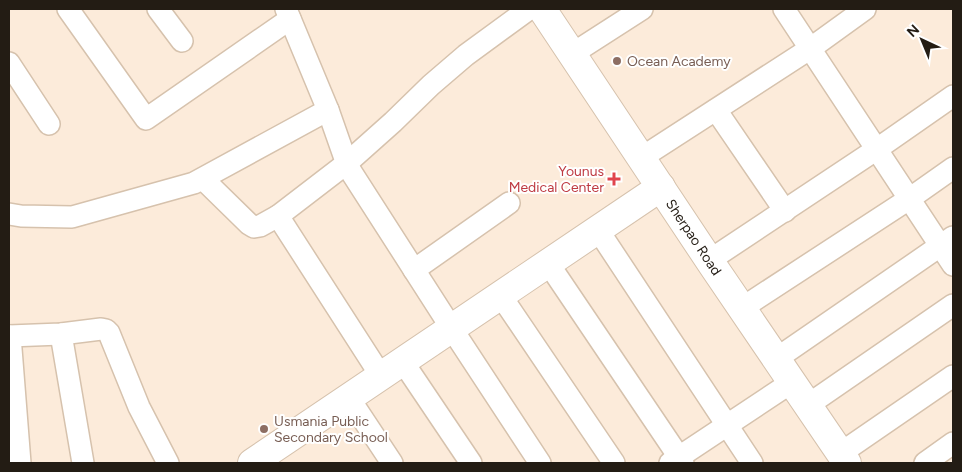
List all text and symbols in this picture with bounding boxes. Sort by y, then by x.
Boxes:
north arrow [897,15,947,65]
text: N [904,21,923,41]
place label: Ocean Academy [627,53,731,70]
marker: Ocean Academy [611,55,623,67]
place label: Younus Medical Center [509,163,604,196]
marker: Younus Medical Center [608,173,620,185]
street label: Sherpao Road [662,196,725,279]
place label: Usmania Public Secondary School [274,413,388,446]
marker: Usmania Public Secondary School [258,423,270,435]

